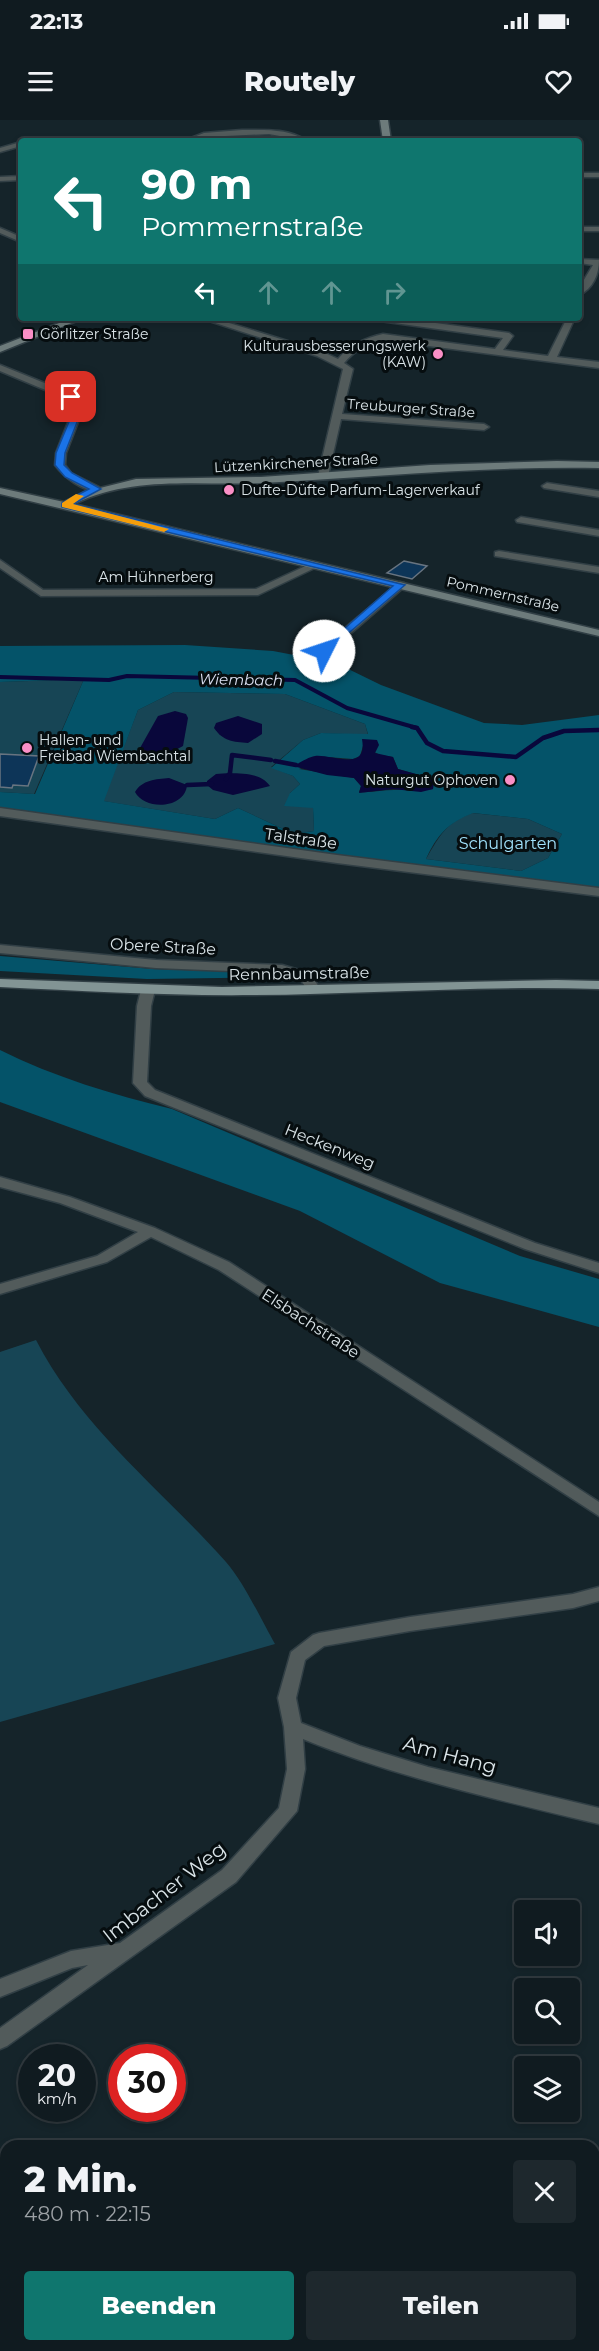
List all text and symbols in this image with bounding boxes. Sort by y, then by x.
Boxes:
text: 22:13 [30,8,83,35]
icon: menu [24,65,57,98]
text: Routely [244,65,355,98]
icon: heart [542,65,575,98]
text: 90 m [141,158,252,210]
icon: left [42,162,120,240]
text: Pommernstraße [141,210,364,243]
icon: left [189,276,222,309]
icon: ahead [252,276,285,309]
icon: ahead [315,276,348,309]
icon: right [378,276,411,309]
place label: Görlitzer Straße [40,325,148,343]
marker: Görlitzer Straße [21,327,35,341]
place label: Kulturausbesserungswerk (KAW) [243,337,427,371]
marker: Kulturausbesserungswerk (KAW) [431,347,445,361]
pin [45,371,96,422]
icon: arrive [54,380,87,413]
street label: Treuburger Straße [346,395,476,421]
street label: Lützenkirchener Straße [214,450,378,476]
place label: Dufte-Düfte Parfum-Lagerverkauf [241,481,481,499]
marker: Dufte-Düfte Parfum-Lagerverkauf [222,483,236,497]
street label: Am Hühnerberg [98,568,214,586]
street label: Pommernstraße [445,572,561,616]
position arrow [292,619,356,683]
water label: Wiembach [199,669,283,690]
place label: Hallen- und Freibad Wiembachtal [39,731,191,765]
marker: Hallen- und Freibad Wiembachtal [20,741,34,755]
place label: Naturgut Ophoven [365,771,498,789]
marker: Naturgut Ophoven [503,773,517,787]
street label: Talstraße [264,824,338,853]
park label: Schulgarten [459,834,557,853]
street label: Obere Straße [110,934,216,959]
street label: Rennbaumstraße [229,963,370,984]
street label: Heckenweg [282,1120,378,1173]
street label: Elsbachstraße [258,1285,363,1362]
street label: Am Hang [400,1731,500,1779]
street label: Imbacher Weg [98,1837,230,1947]
map controls [514,1900,580,2122]
button: sound [514,1900,580,1966]
button: search [514,1978,580,2044]
speed limit sign: 30 [108,2044,186,2122]
button: layers [514,2056,580,2122]
text: 20 [38,2057,76,2094]
text: km/h [37,2089,77,2108]
text: 2 Min. [24,2157,137,2201]
button: close [513,2160,576,2223]
text: 480 m · 22:15 [24,2202,151,2226]
button: Beenden [24,2271,294,2340]
button: Teilen [306,2271,576,2340]

